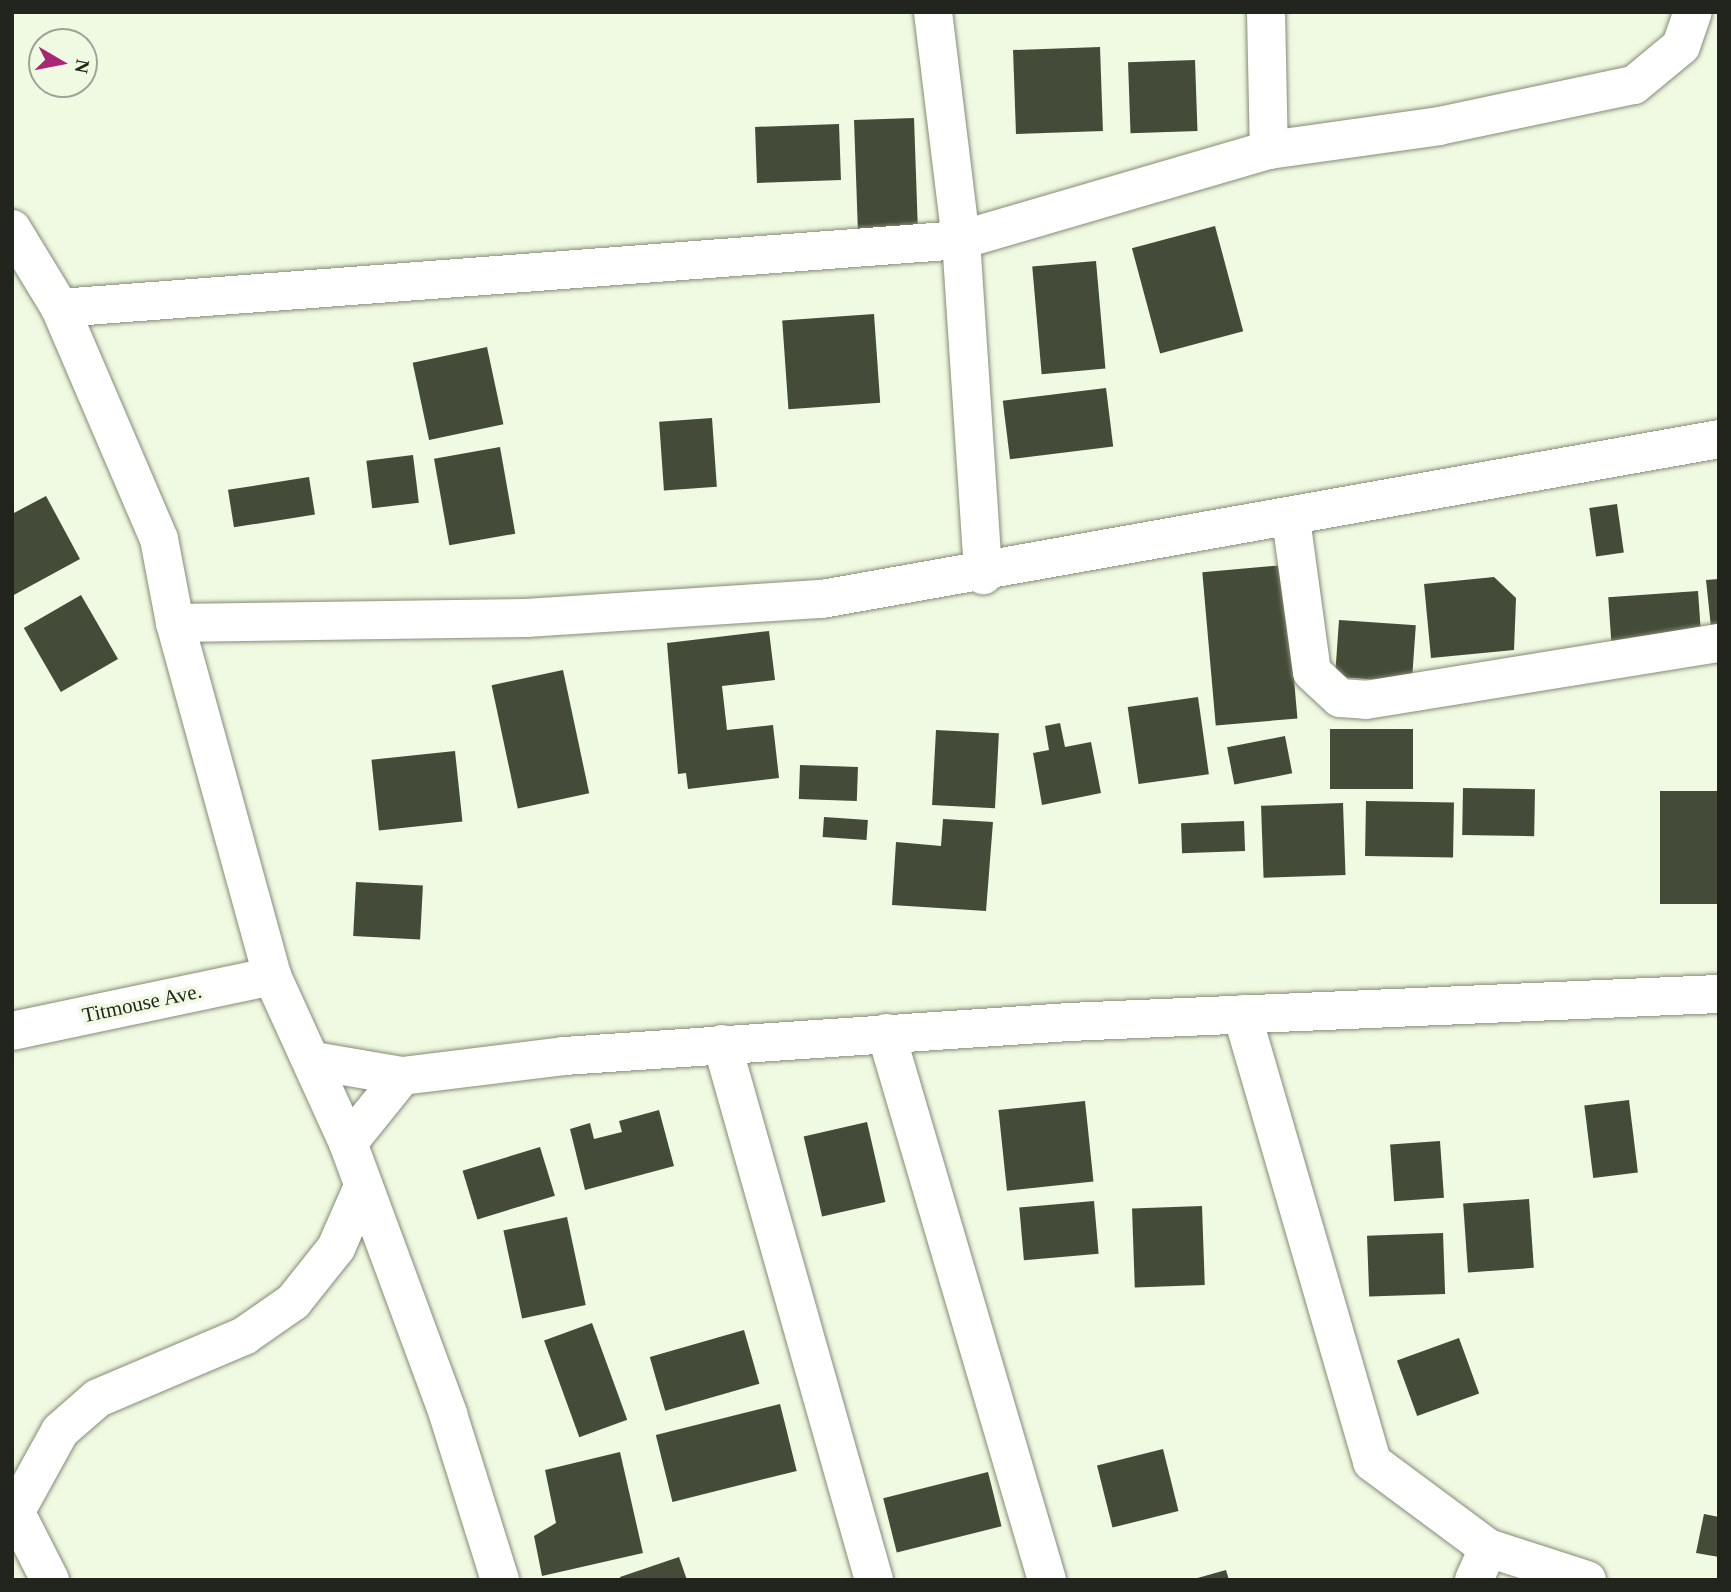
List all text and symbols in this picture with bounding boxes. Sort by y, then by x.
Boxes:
north arrow [28,28,98,98]
text: N [71,58,94,75]
street label: Titmouse Ave. [79,978,205,1028]

